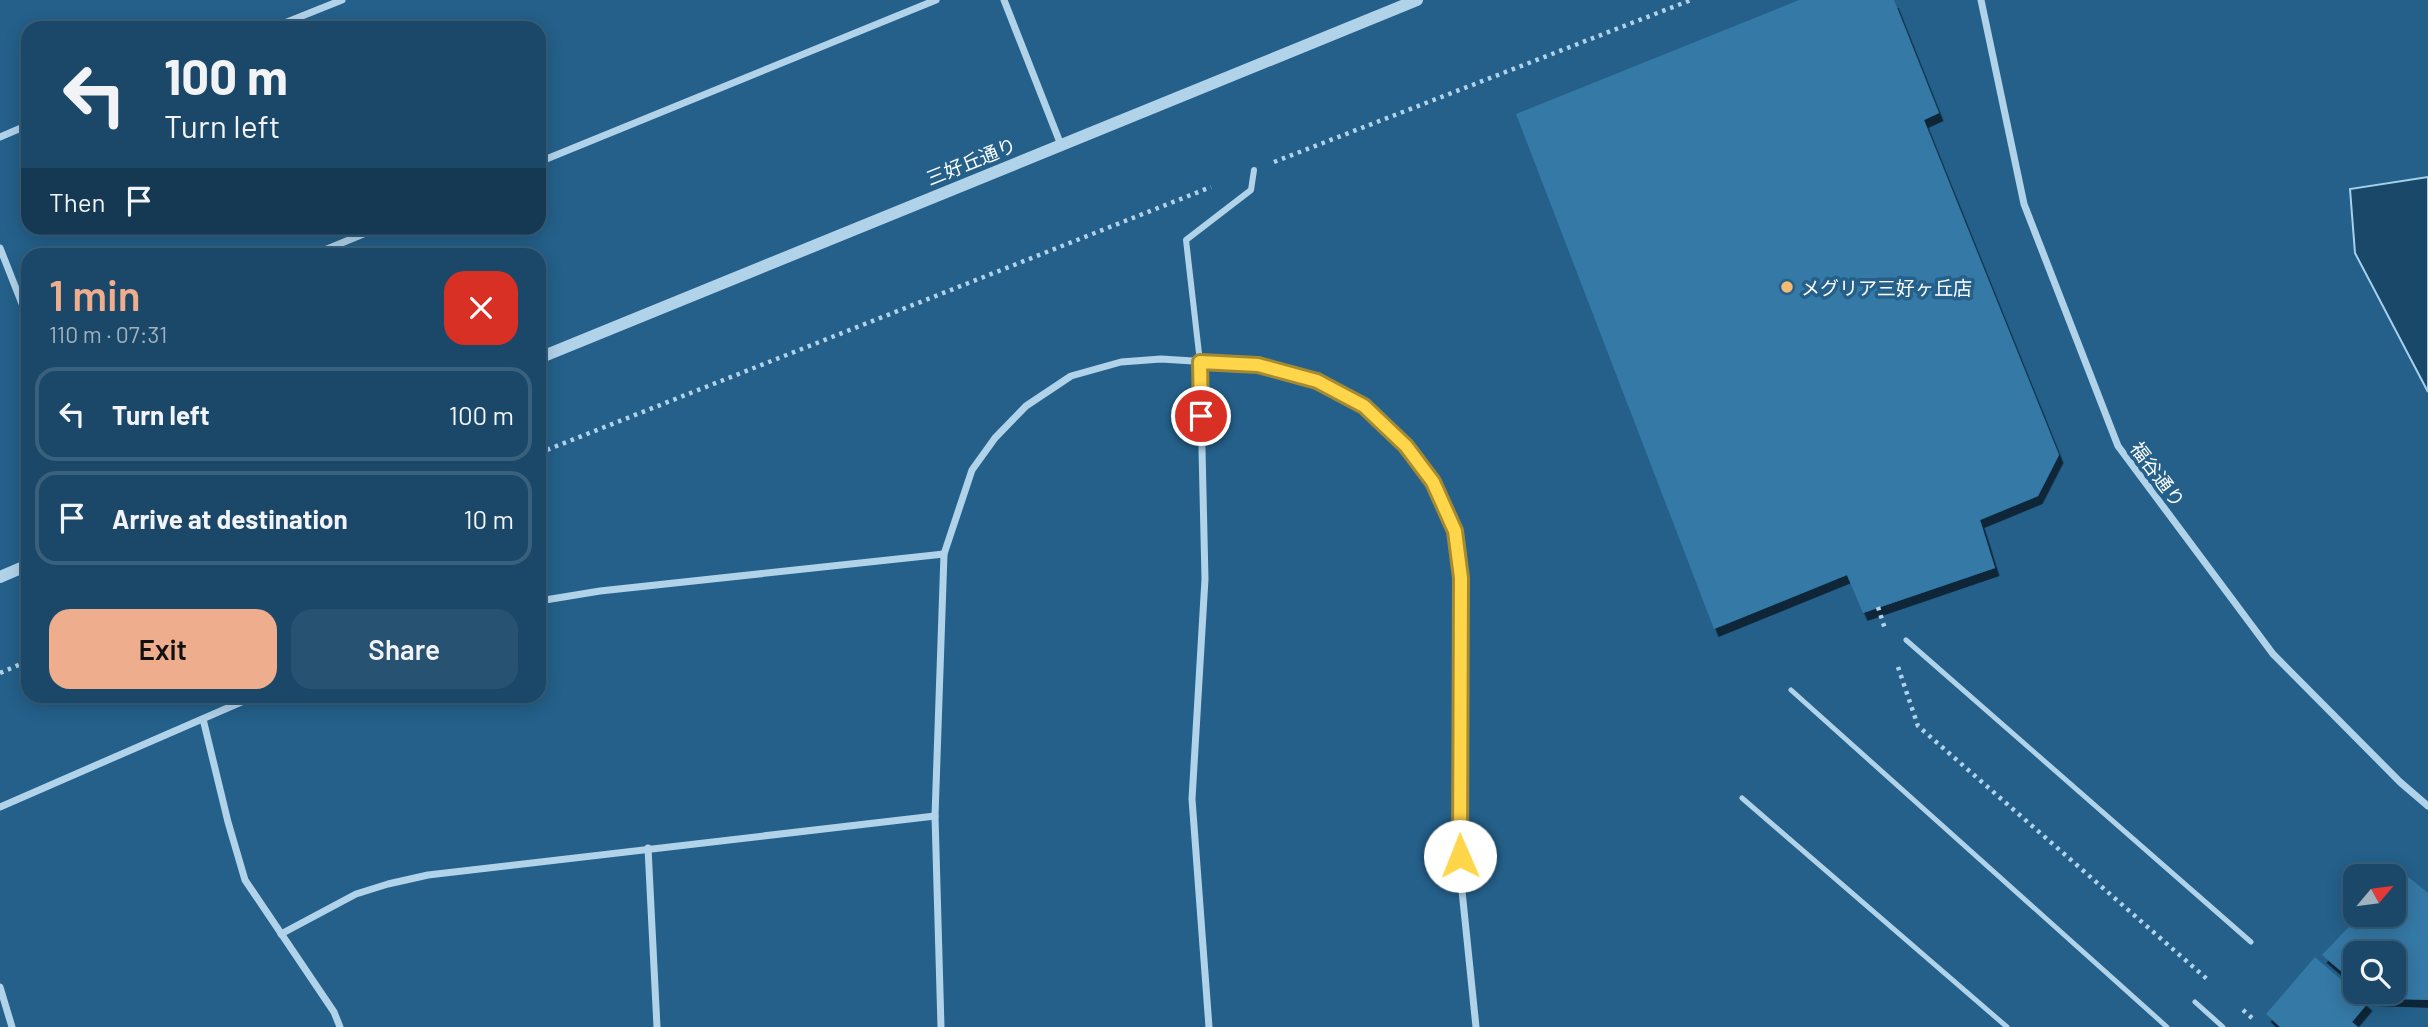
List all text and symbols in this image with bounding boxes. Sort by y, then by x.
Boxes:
text: 100 m [164,46,288,105]
icon: left [49,49,140,140]
text: Turn left [164,106,281,144]
street label: 三好丘通り [923,133,1019,189]
icon: arrive [120,182,158,220]
text: Then [49,186,106,217]
text: 1 min [49,269,141,319]
button: close [444,271,518,345]
place label: メグリア三好ヶ丘店 [1801,276,1972,299]
marker: メグリア三好ヶ丘店 [1779,279,1795,295]
text: 110 m · 07:31 [49,320,167,348]
pin [1171,386,1231,446]
icon: left [53,395,91,433]
icon: arrive [1182,397,1220,435]
text: Turn left [112,399,210,430]
text: 100 m [449,399,514,430]
street label: 福谷通り [2126,437,2190,511]
icon: arrive [53,499,91,537]
text: Arrive at destination [112,503,348,534]
text: 10 m [464,503,514,534]
button: Exit [49,609,277,689]
button: Share [291,609,518,689]
position arrow [1423,819,1497,893]
north arrow [2343,864,2406,928]
map controls [2343,864,2406,1004]
button: search [2343,941,2406,1004]

